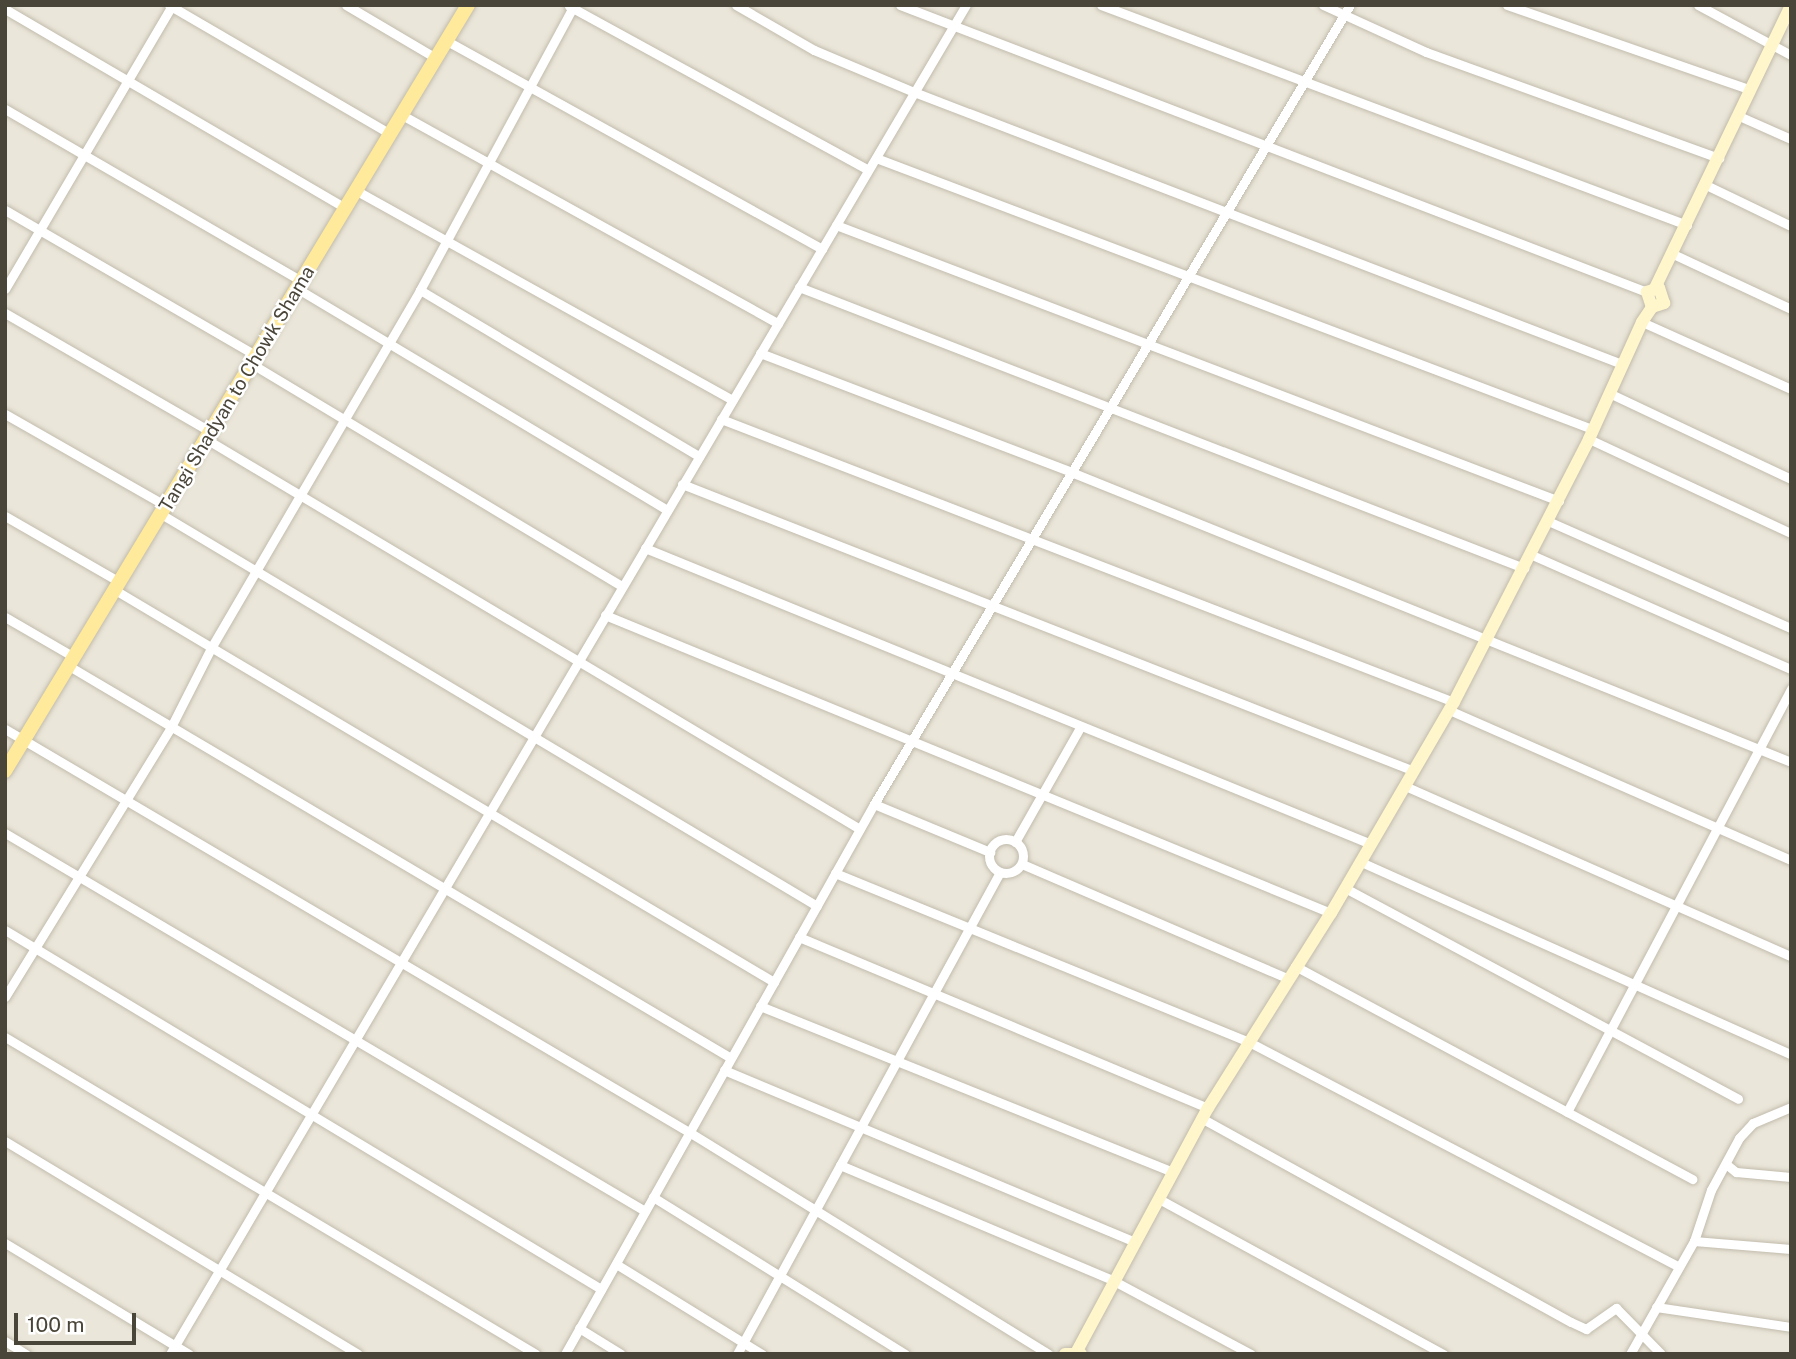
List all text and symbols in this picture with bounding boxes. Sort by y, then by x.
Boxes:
street label: Tangi Shadyan to Chowk Shama [154,262,320,516]
scale bar [18,1300,140,1344]
text: 100 m [27,1312,84,1337]

